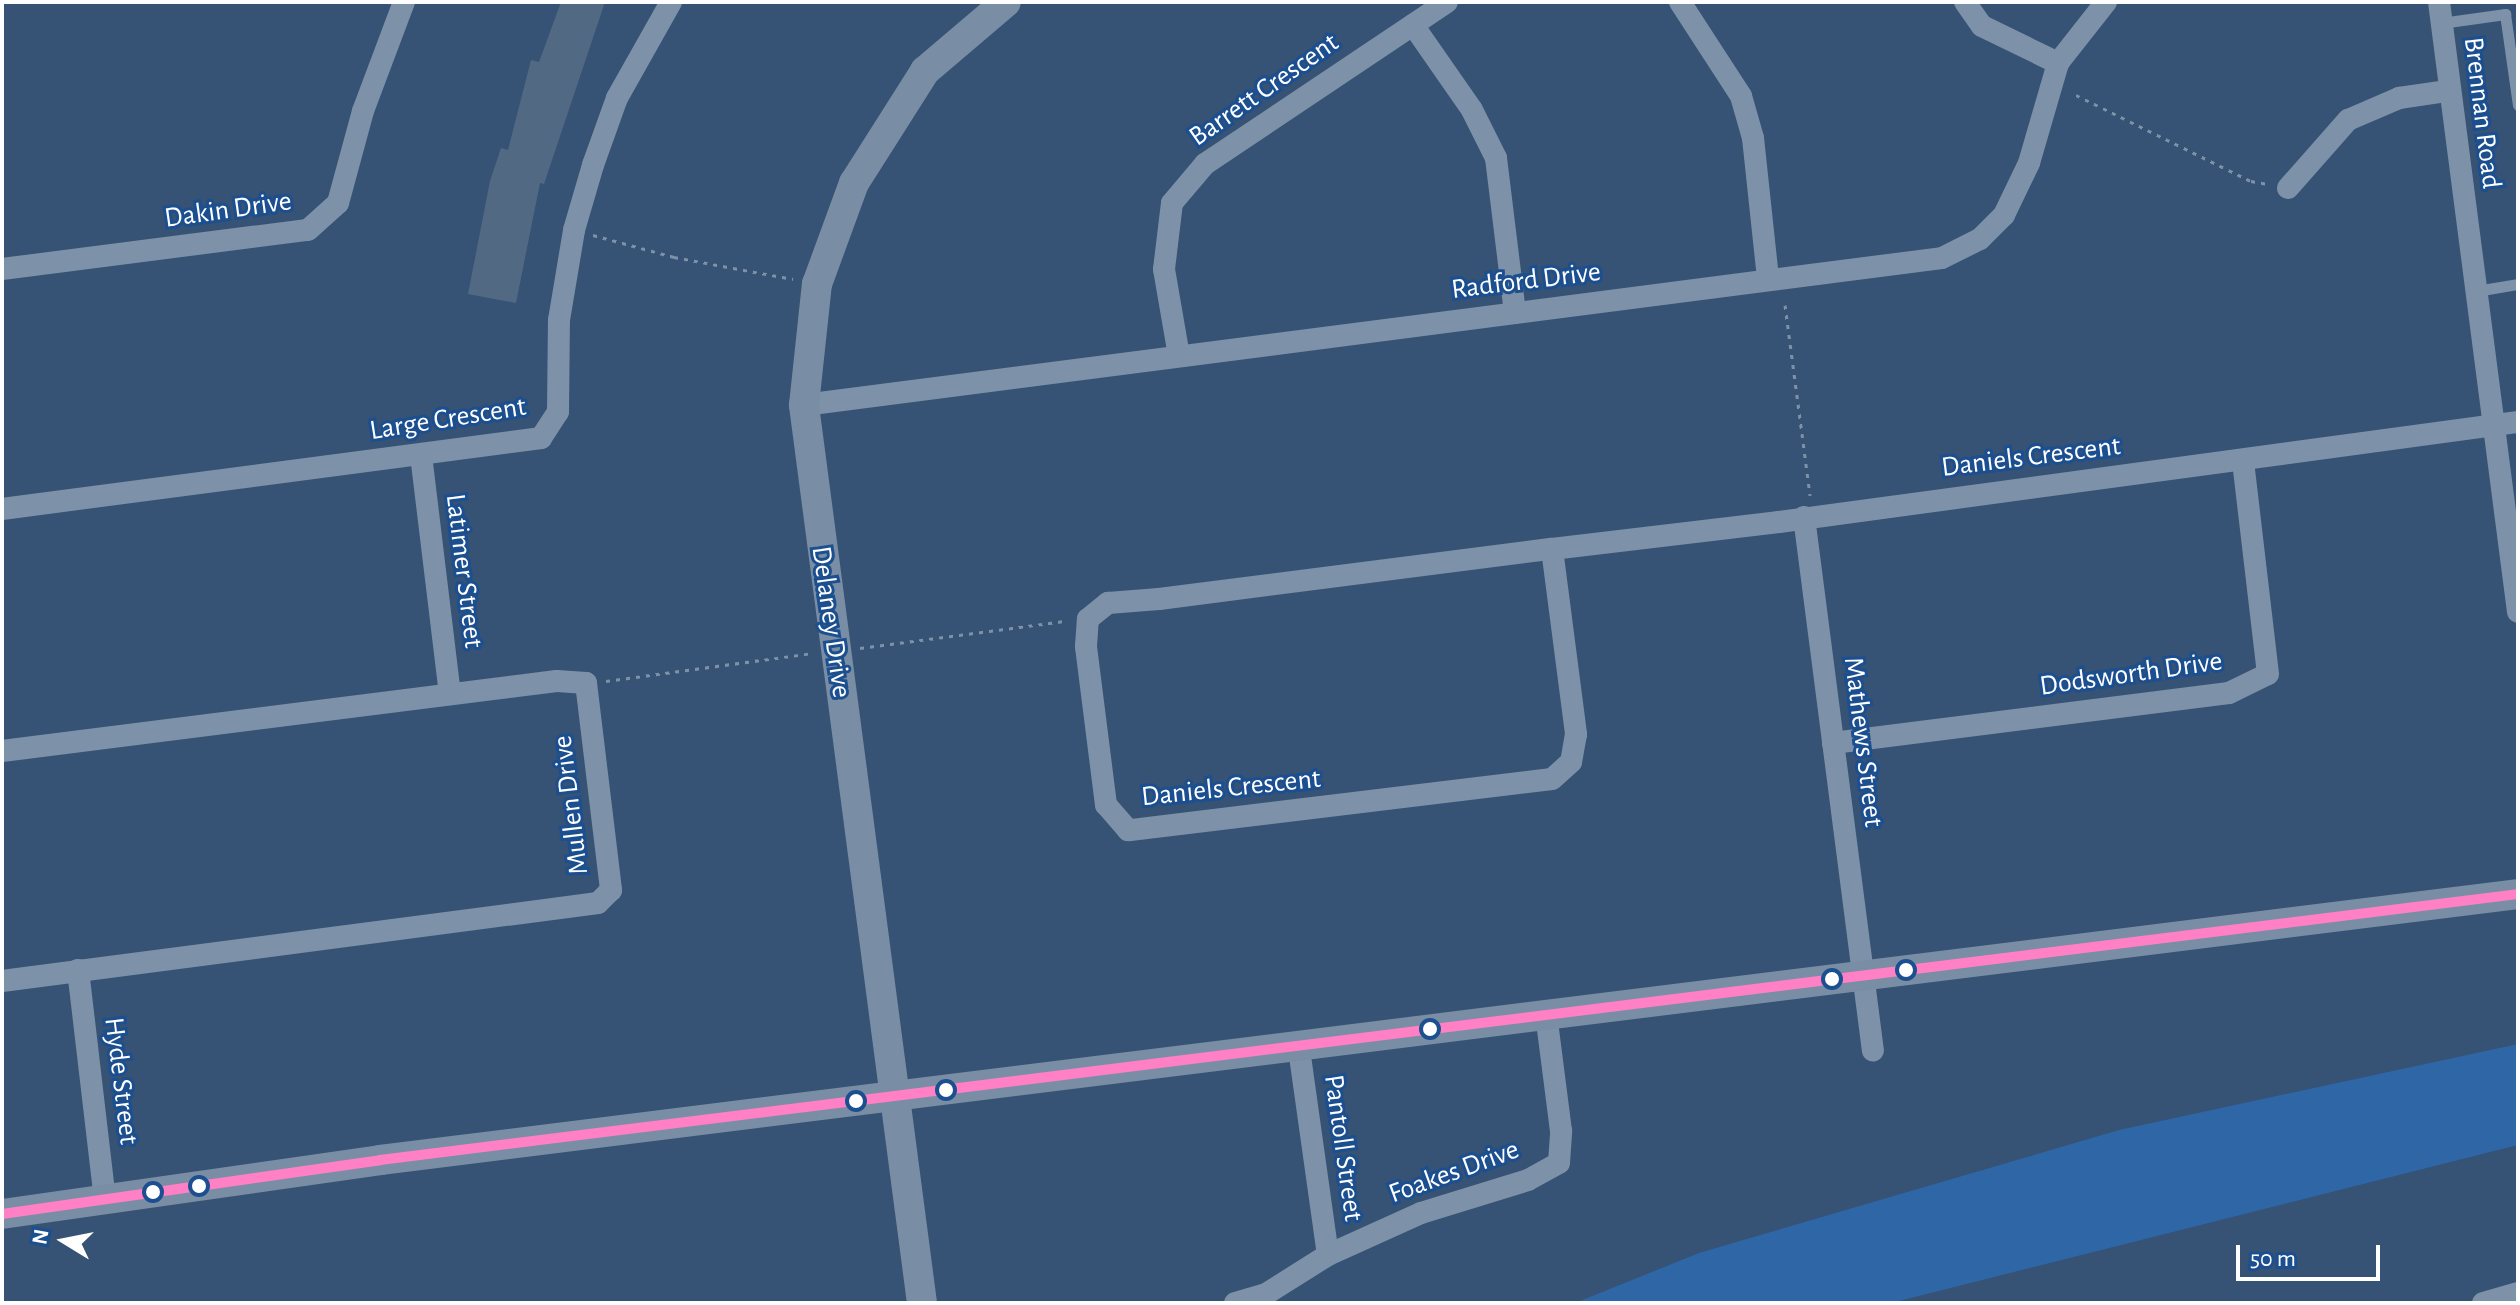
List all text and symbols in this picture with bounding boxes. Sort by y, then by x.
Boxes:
street label: Barrett Crescent [1183,26,1345,154]
street label: Brennan Road [2456,35,2508,191]
street label: Dakin Drive [162,184,294,236]
street label: Radford Drive [1449,255,1603,307]
street label: Large Crescent [367,390,529,448]
street label: Daniels Crescent [1940,429,2122,485]
street label: Latimer Street [438,492,490,650]
street label: Delaney Drive [804,544,858,700]
street label: Dodsworth Drive [2038,645,2224,703]
street label: Mathews Street [1836,655,1890,829]
street label: Mullen Drive [546,734,596,876]
street label: Daniels Crescent [1140,762,1322,814]
unlabelled marker [1898,962,1914,978]
unlabelled marker [1824,971,1840,987]
street label: Hyde Street [97,1016,145,1146]
unlabelled marker [1422,1021,1438,1037]
street label: Pantoll Street [1316,1073,1370,1223]
unlabelled marker [938,1082,954,1098]
unlabelled marker [848,1093,864,1109]
street label: Foakes Drive [1384,1133,1524,1211]
unlabelled marker [191,1178,207,1194]
unlabelled marker [145,1184,161,1200]
north arrow [24,1201,104,1281]
text: N [28,1227,53,1246]
scale bar [2240,1229,2384,1279]
text: 50 m [2250,1247,2296,1271]

